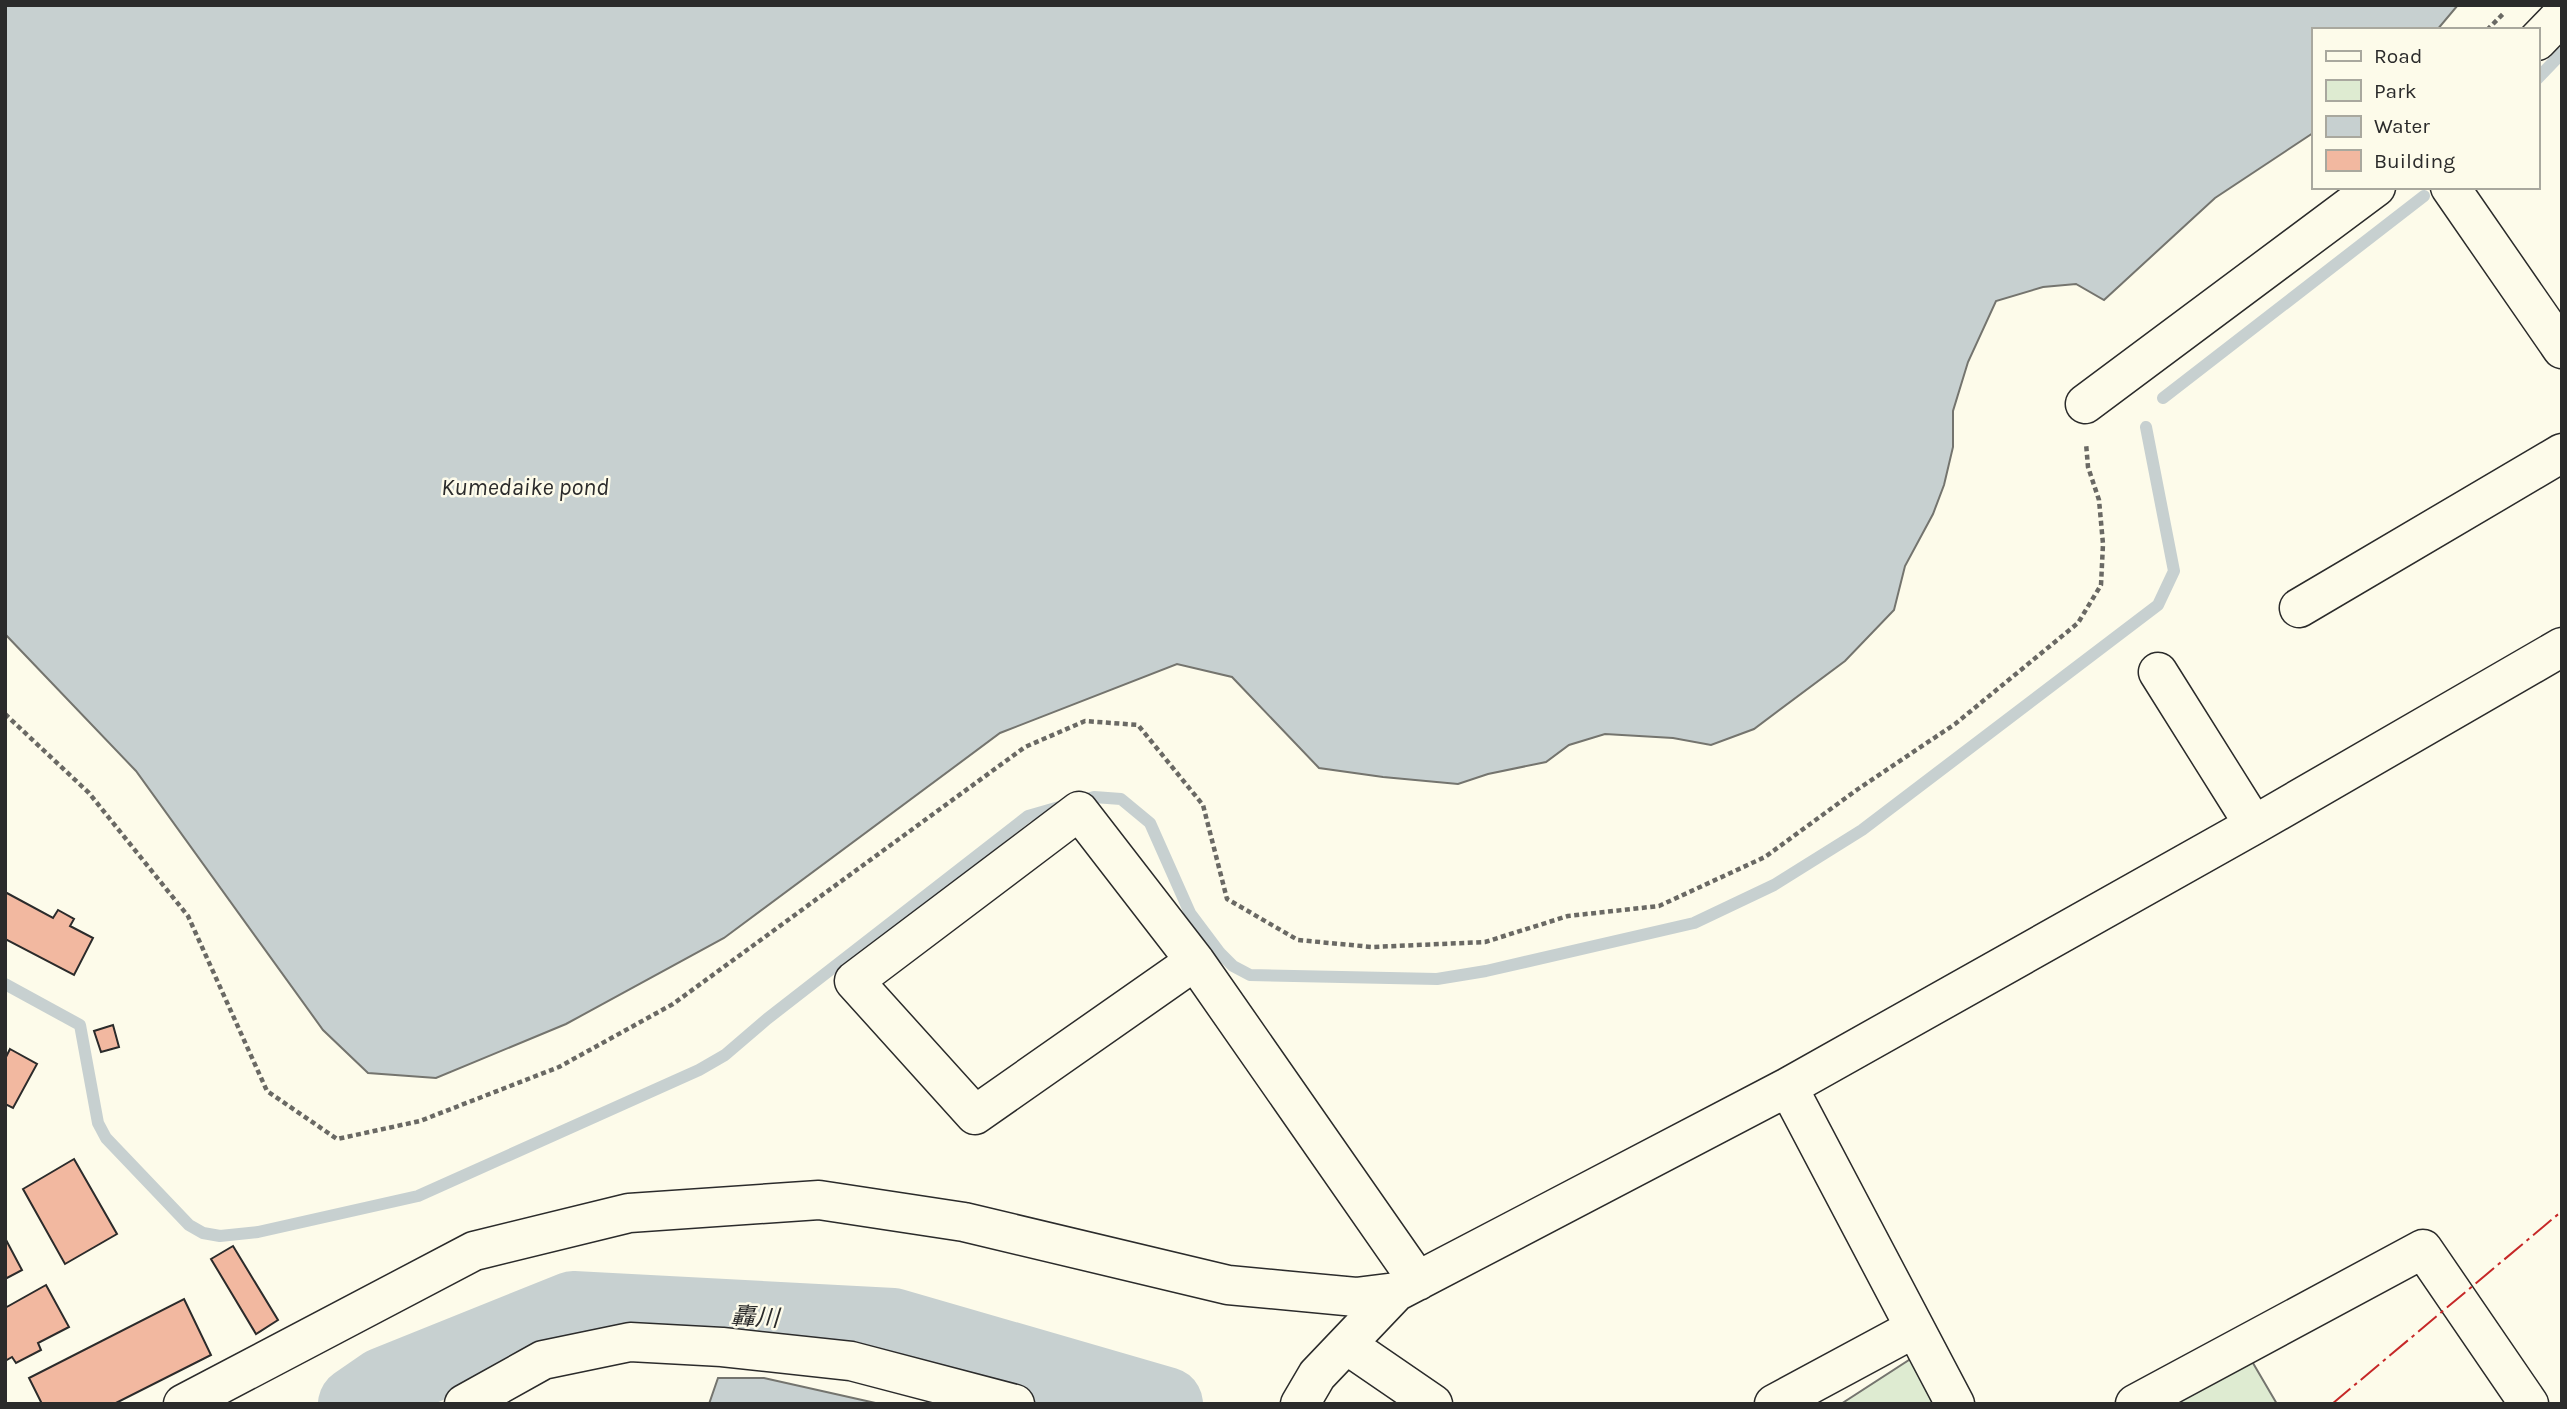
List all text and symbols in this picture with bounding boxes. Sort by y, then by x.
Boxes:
legend [2312,28,2539,189]
text: Road [2374,44,2422,68]
text: Park [2374,79,2417,103]
text: Water [2374,114,2430,138]
text: Building [2374,149,2455,173]
water label: Kumedaike pond [441,473,609,501]
water label: 轟川 [730,1302,783,1332]

